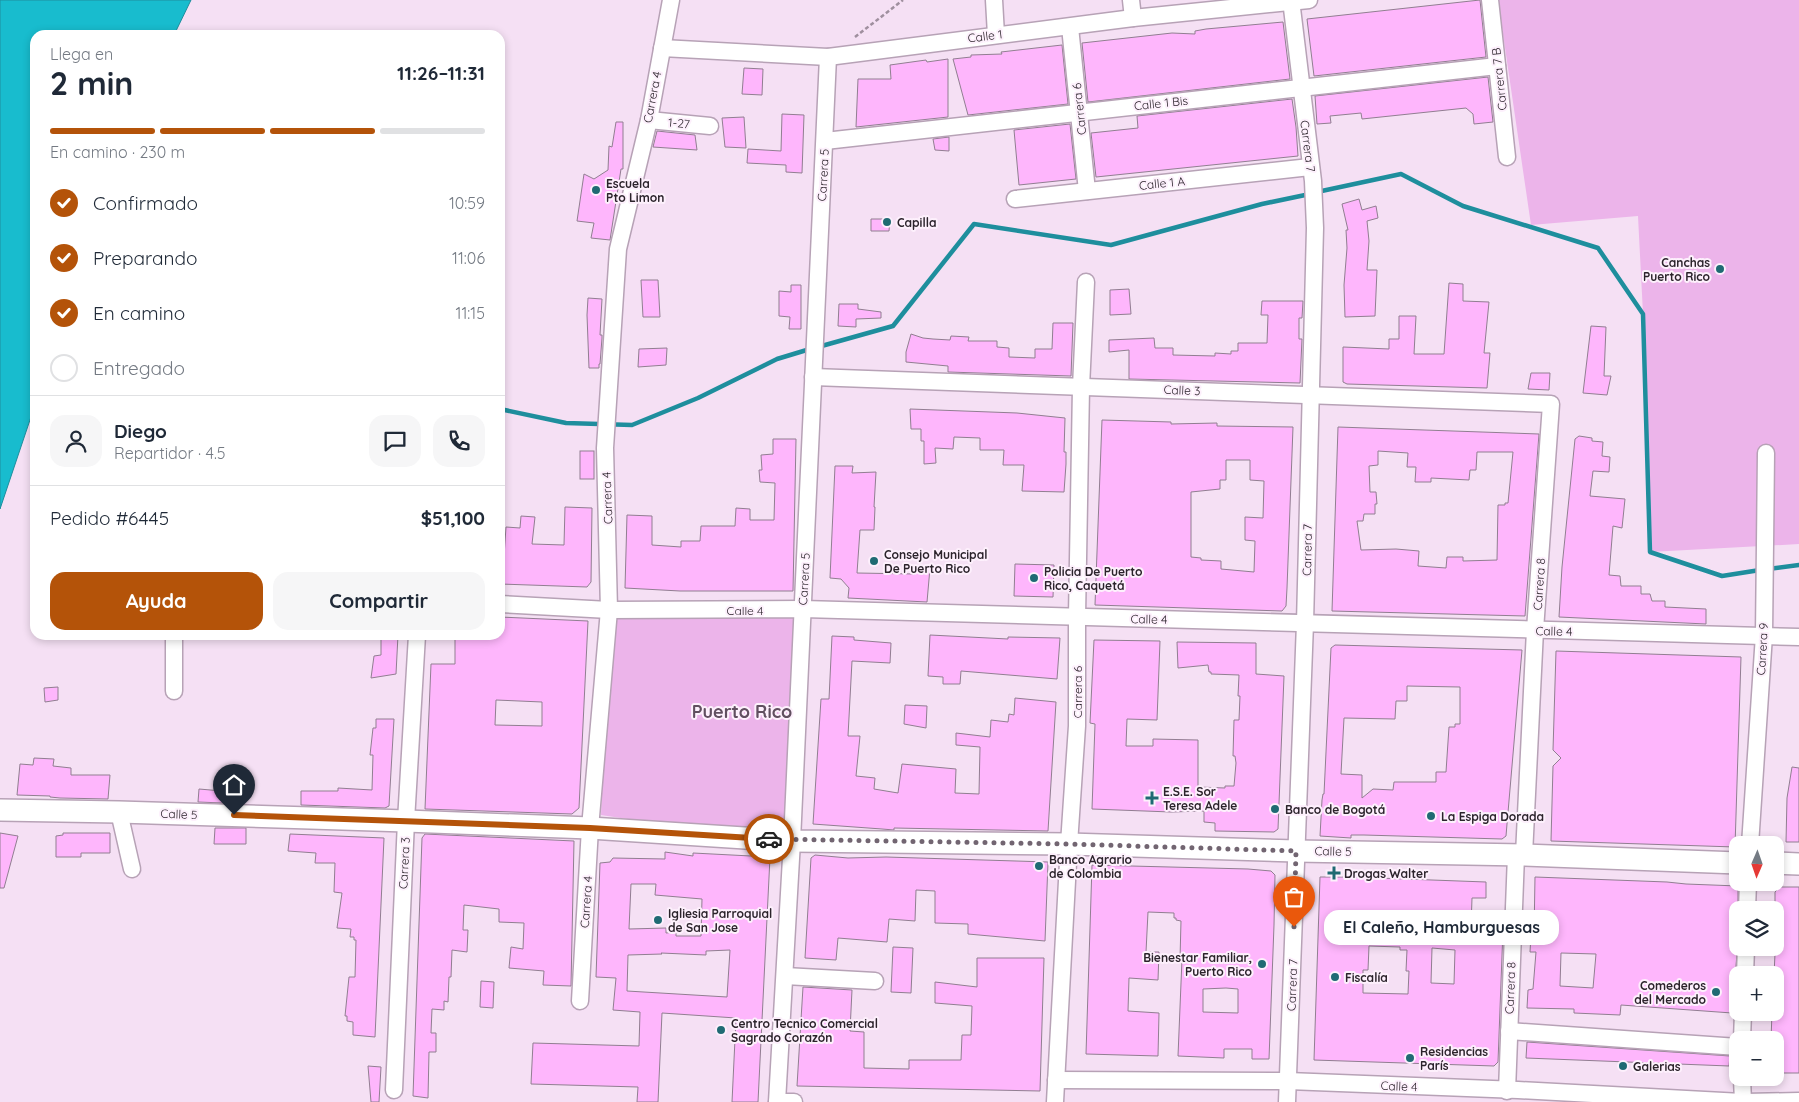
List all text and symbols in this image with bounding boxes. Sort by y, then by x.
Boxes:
street label: Calle 1 [967,26,1003,46]
text: Llega en [50,44,113,64]
street label: Carrera 7 B [1488,47,1510,111]
text: 11:26–11:31 [397,61,485,85]
text: 2 min [50,63,133,103]
street label: Carrera 4 [640,70,664,124]
street label: Carrera 6 [1069,82,1089,136]
street label: Calle 1 Bis [1133,93,1189,113]
street label: 1-27 [668,115,690,131]
street label: Carrera 7 [1297,119,1319,173]
text: En camino · 230 m [50,142,185,162]
street label: Carrera 5 [814,148,832,202]
street label: Calle 1 A [1138,173,1186,193]
place label: Escuela Pto Limon [606,176,664,205]
marker: Escuela Pto Limon [590,184,602,196]
icon: check [50,189,78,217]
text: Confirmado [93,191,198,215]
text: 10:59 [449,193,485,213]
place label: Capilla [897,215,936,230]
marker: Capilla [881,216,893,228]
icon: check [50,244,78,272]
text: Preparando [93,246,198,270]
text: 11:06 [452,248,485,268]
place label: Canchas Puerto Rico [1643,255,1711,284]
marker: Canchas Puerto Rico [1714,263,1726,275]
icon: check [50,299,78,327]
text: En camino [93,301,185,325]
text: 11:15 [456,303,485,323]
text: Entregado [93,356,185,380]
street label: Calle 3 [1163,382,1201,398]
button: person [50,415,102,467]
button: chat [369,415,421,467]
button: phone [433,415,485,467]
text: Diego [114,419,167,443]
text: Repartidor · 4.5 [114,443,226,463]
street label: Carrera 4 [599,472,615,524]
text: Pedido #6445 [50,506,169,530]
text: $51,100 [421,506,485,530]
street label: Carrera 7 [1299,524,1315,576]
place label: Consejo Municipal De Puerto Rico [884,547,987,576]
street label: Carrera 5 [795,552,813,606]
marker: Consejo Municipal De Puerto Rico [868,555,880,567]
street label: Carrera 8 [1530,557,1548,611]
place label: Policia De Puerto Rico, Caquetá [1044,564,1143,593]
button: Ayuda [50,572,263,630]
button: Compartir [273,572,485,630]
marker: Policia De Puerto Rico, Caquetá [1028,572,1040,584]
street label: Calle 4 [727,603,763,618]
street label: Calle 4 [1130,611,1168,627]
street label: Carrera 9 [1753,622,1771,676]
street label: Calle 4 [1535,623,1573,639]
street label: Carrera 6 [1070,665,1085,718]
district label: Puerto Rico [692,700,792,723]
pin [213,764,255,815]
icon: home [220,771,248,799]
place label: E.S.E. Sor Teresa Adele [1163,784,1237,813]
marker: E.S.E. Sor Teresa Adele [1145,791,1159,805]
place label: Banco de Bogotá [1285,802,1385,817]
marker: Banco de Bogotá [1269,803,1281,815]
street label: Calle 5 [160,806,198,822]
place label: La Espiga Dorada [1441,809,1544,824]
marker: La Espiga Dorada [1425,810,1437,822]
courier [744,814,794,864]
icon: car [755,825,783,853]
north arrow [1729,836,1784,891]
map controls [1729,836,1784,1086]
street label: Carrera 3 [395,837,413,889]
street label: Calle 5 [1314,843,1352,859]
place label: Banco Agrario de Colombia [1049,852,1133,881]
marker: Banco Agrario de Colombia [1033,860,1045,872]
place label: Drogas Walter [1344,866,1428,881]
marker: Drogas Walter [1328,867,1340,879]
street label: Carrera 4 [577,875,595,929]
pin [1273,876,1315,927]
icon: bag [1280,883,1308,911]
button: layers [1729,901,1784,956]
place label: Igliesia Parroquial de San Jose [668,906,772,935]
callout: El Caleño, Hamburguesas [1324,910,1559,944]
marker: Igliesia Parroquial de San Jose [652,914,664,926]
text: El Caleño, Hamburguesas [1343,917,1540,937]
place label: Bienestar Familiar, Puerto Rico [1143,950,1253,979]
marker: Bienestar Familiar, Puerto Rico [1256,958,1268,970]
street label: Carrera 7 [1284,959,1300,1011]
street label: Carrera 8 [1502,962,1518,1014]
button: + [1729,966,1784,1021]
place label: Fiscalía [1345,970,1388,985]
marker: Fiscalía [1329,971,1341,983]
place label: Comederos del Mercado [1634,978,1707,1007]
marker: Comederos del Mercado [1710,986,1722,998]
place label: Centro Tecnico Comercial Sagrado Corazón [731,1016,878,1045]
marker: Centro Tecnico Comercial Sagrado Corazón [715,1024,727,1036]
button: − [1729,1031,1784,1086]
place label: Residencias París [1420,1044,1488,1073]
marker: Residencias París [1404,1052,1416,1064]
place label: Galerias [1633,1059,1681,1074]
marker: Galerias [1617,1060,1629,1072]
street label: Calle 4 [1380,1078,1418,1094]

